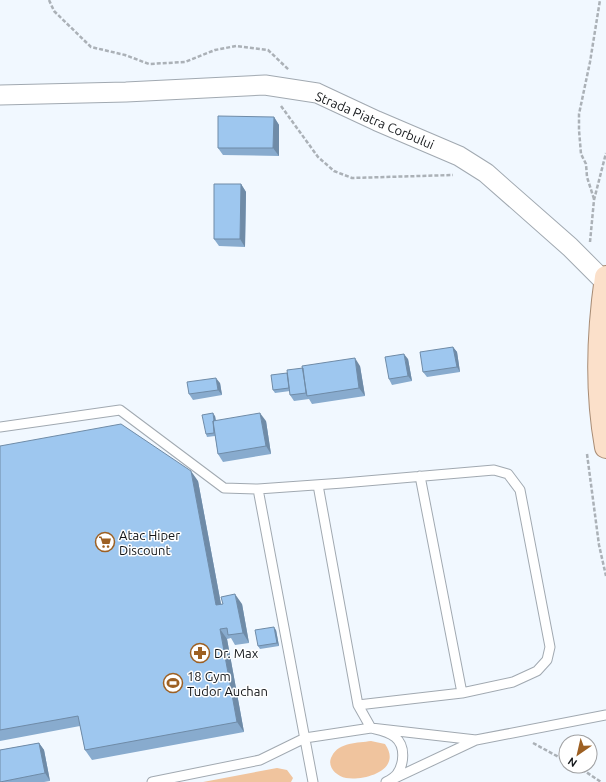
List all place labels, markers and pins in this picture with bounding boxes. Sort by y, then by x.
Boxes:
place label: Atac Hiper Discount [119,528,180,557]
supermarket icon: Atac Hiper Discount [94,531,116,553]
pharmacy icon: Dr. Max [189,642,211,664]
place label: Dr. Max [214,646,259,660]
place label: 18 Gym Tudor Auchan [187,669,268,698]
sports icon: 18 Gym Tudor Auchan [162,672,184,694]

